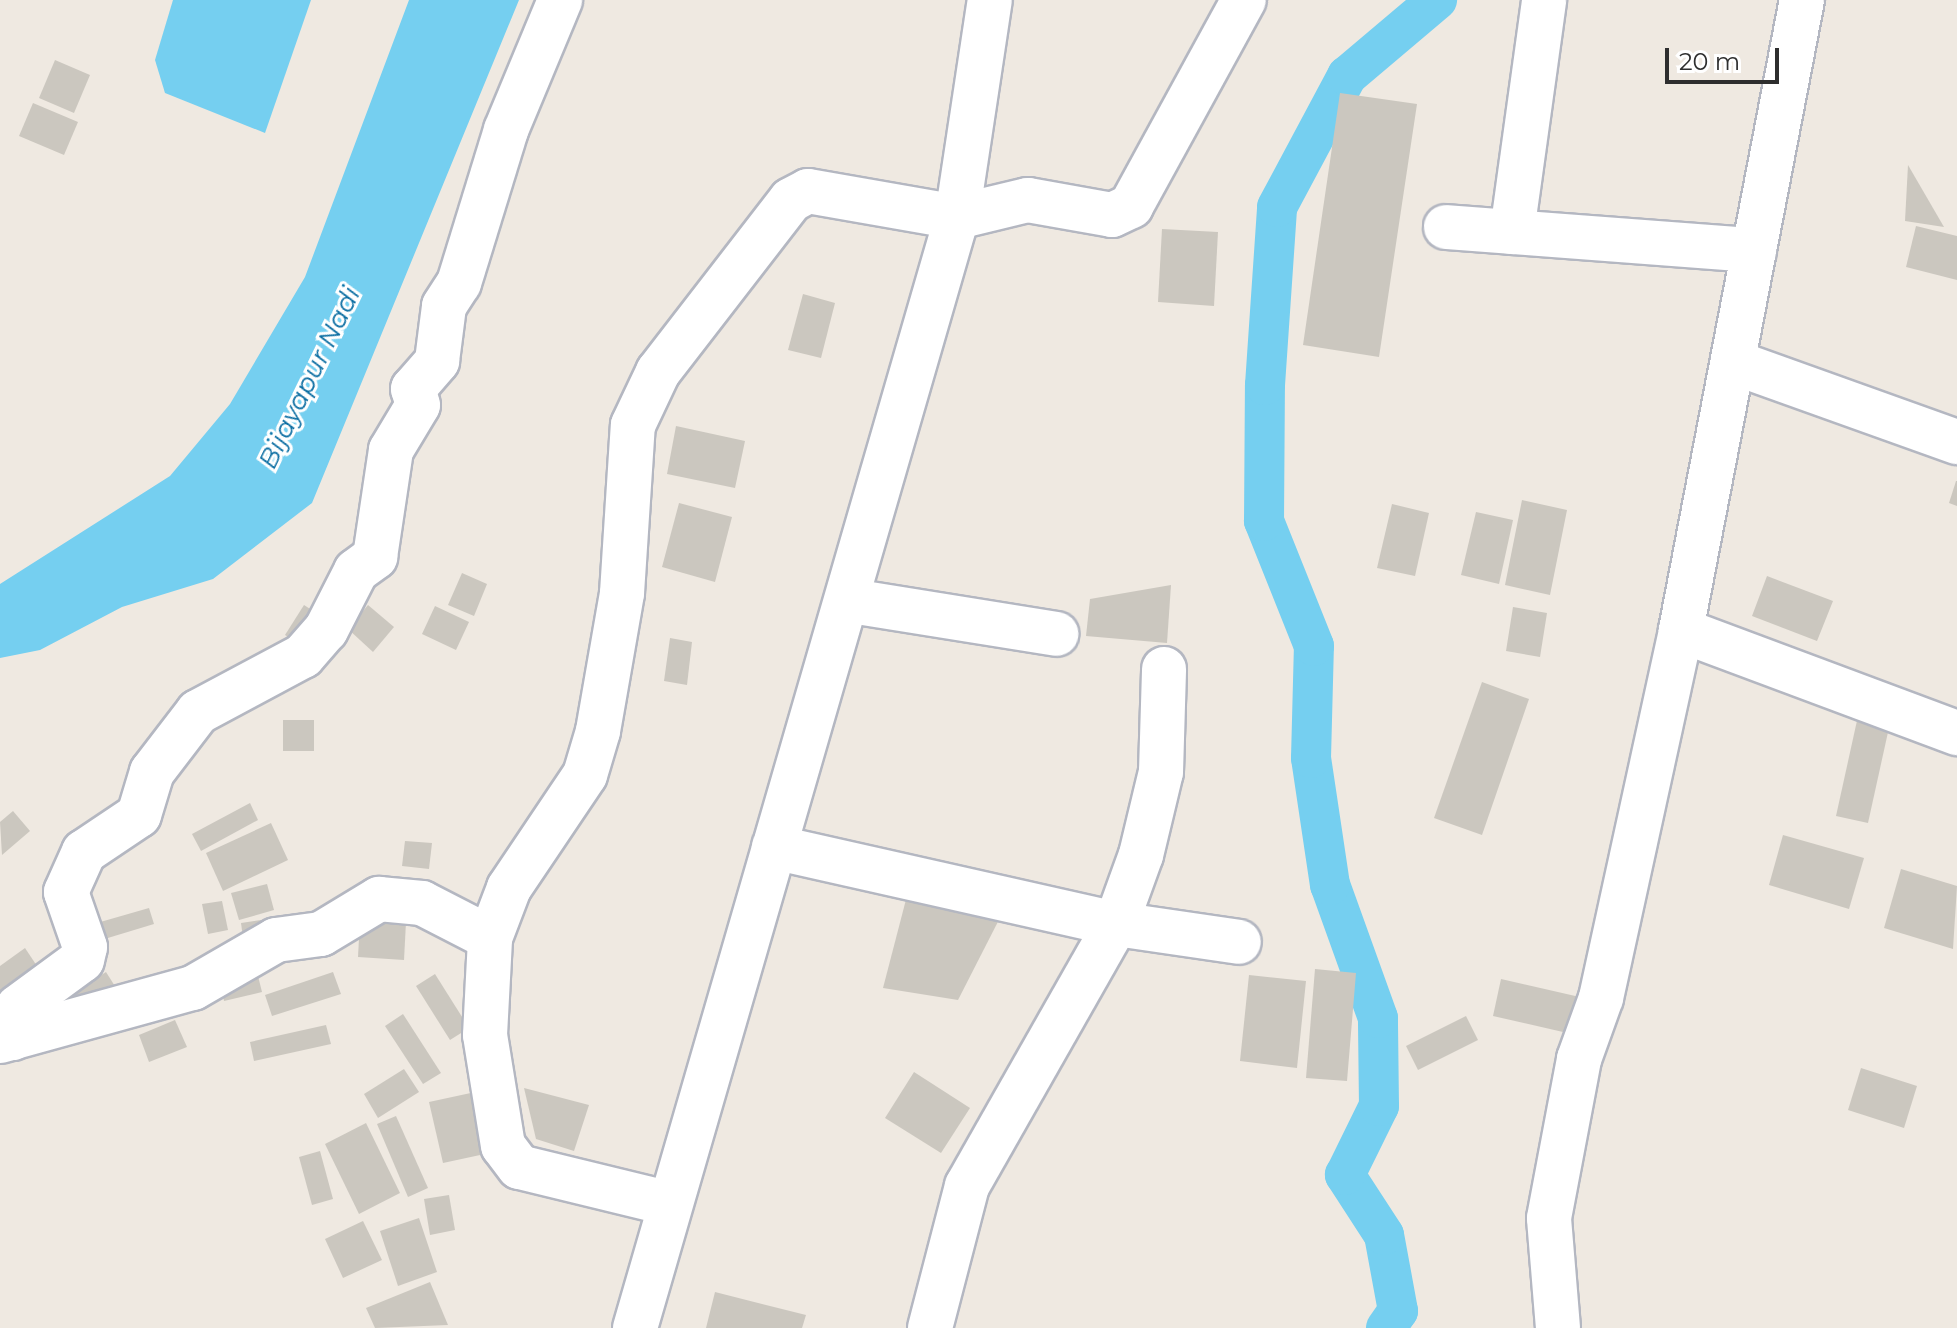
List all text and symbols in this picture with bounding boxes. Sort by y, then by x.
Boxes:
scale bar [1669,32,1783,82]
text: 20 m [1679,47,1740,76]
water label: Bijayapur Nadi [253,282,367,474]

